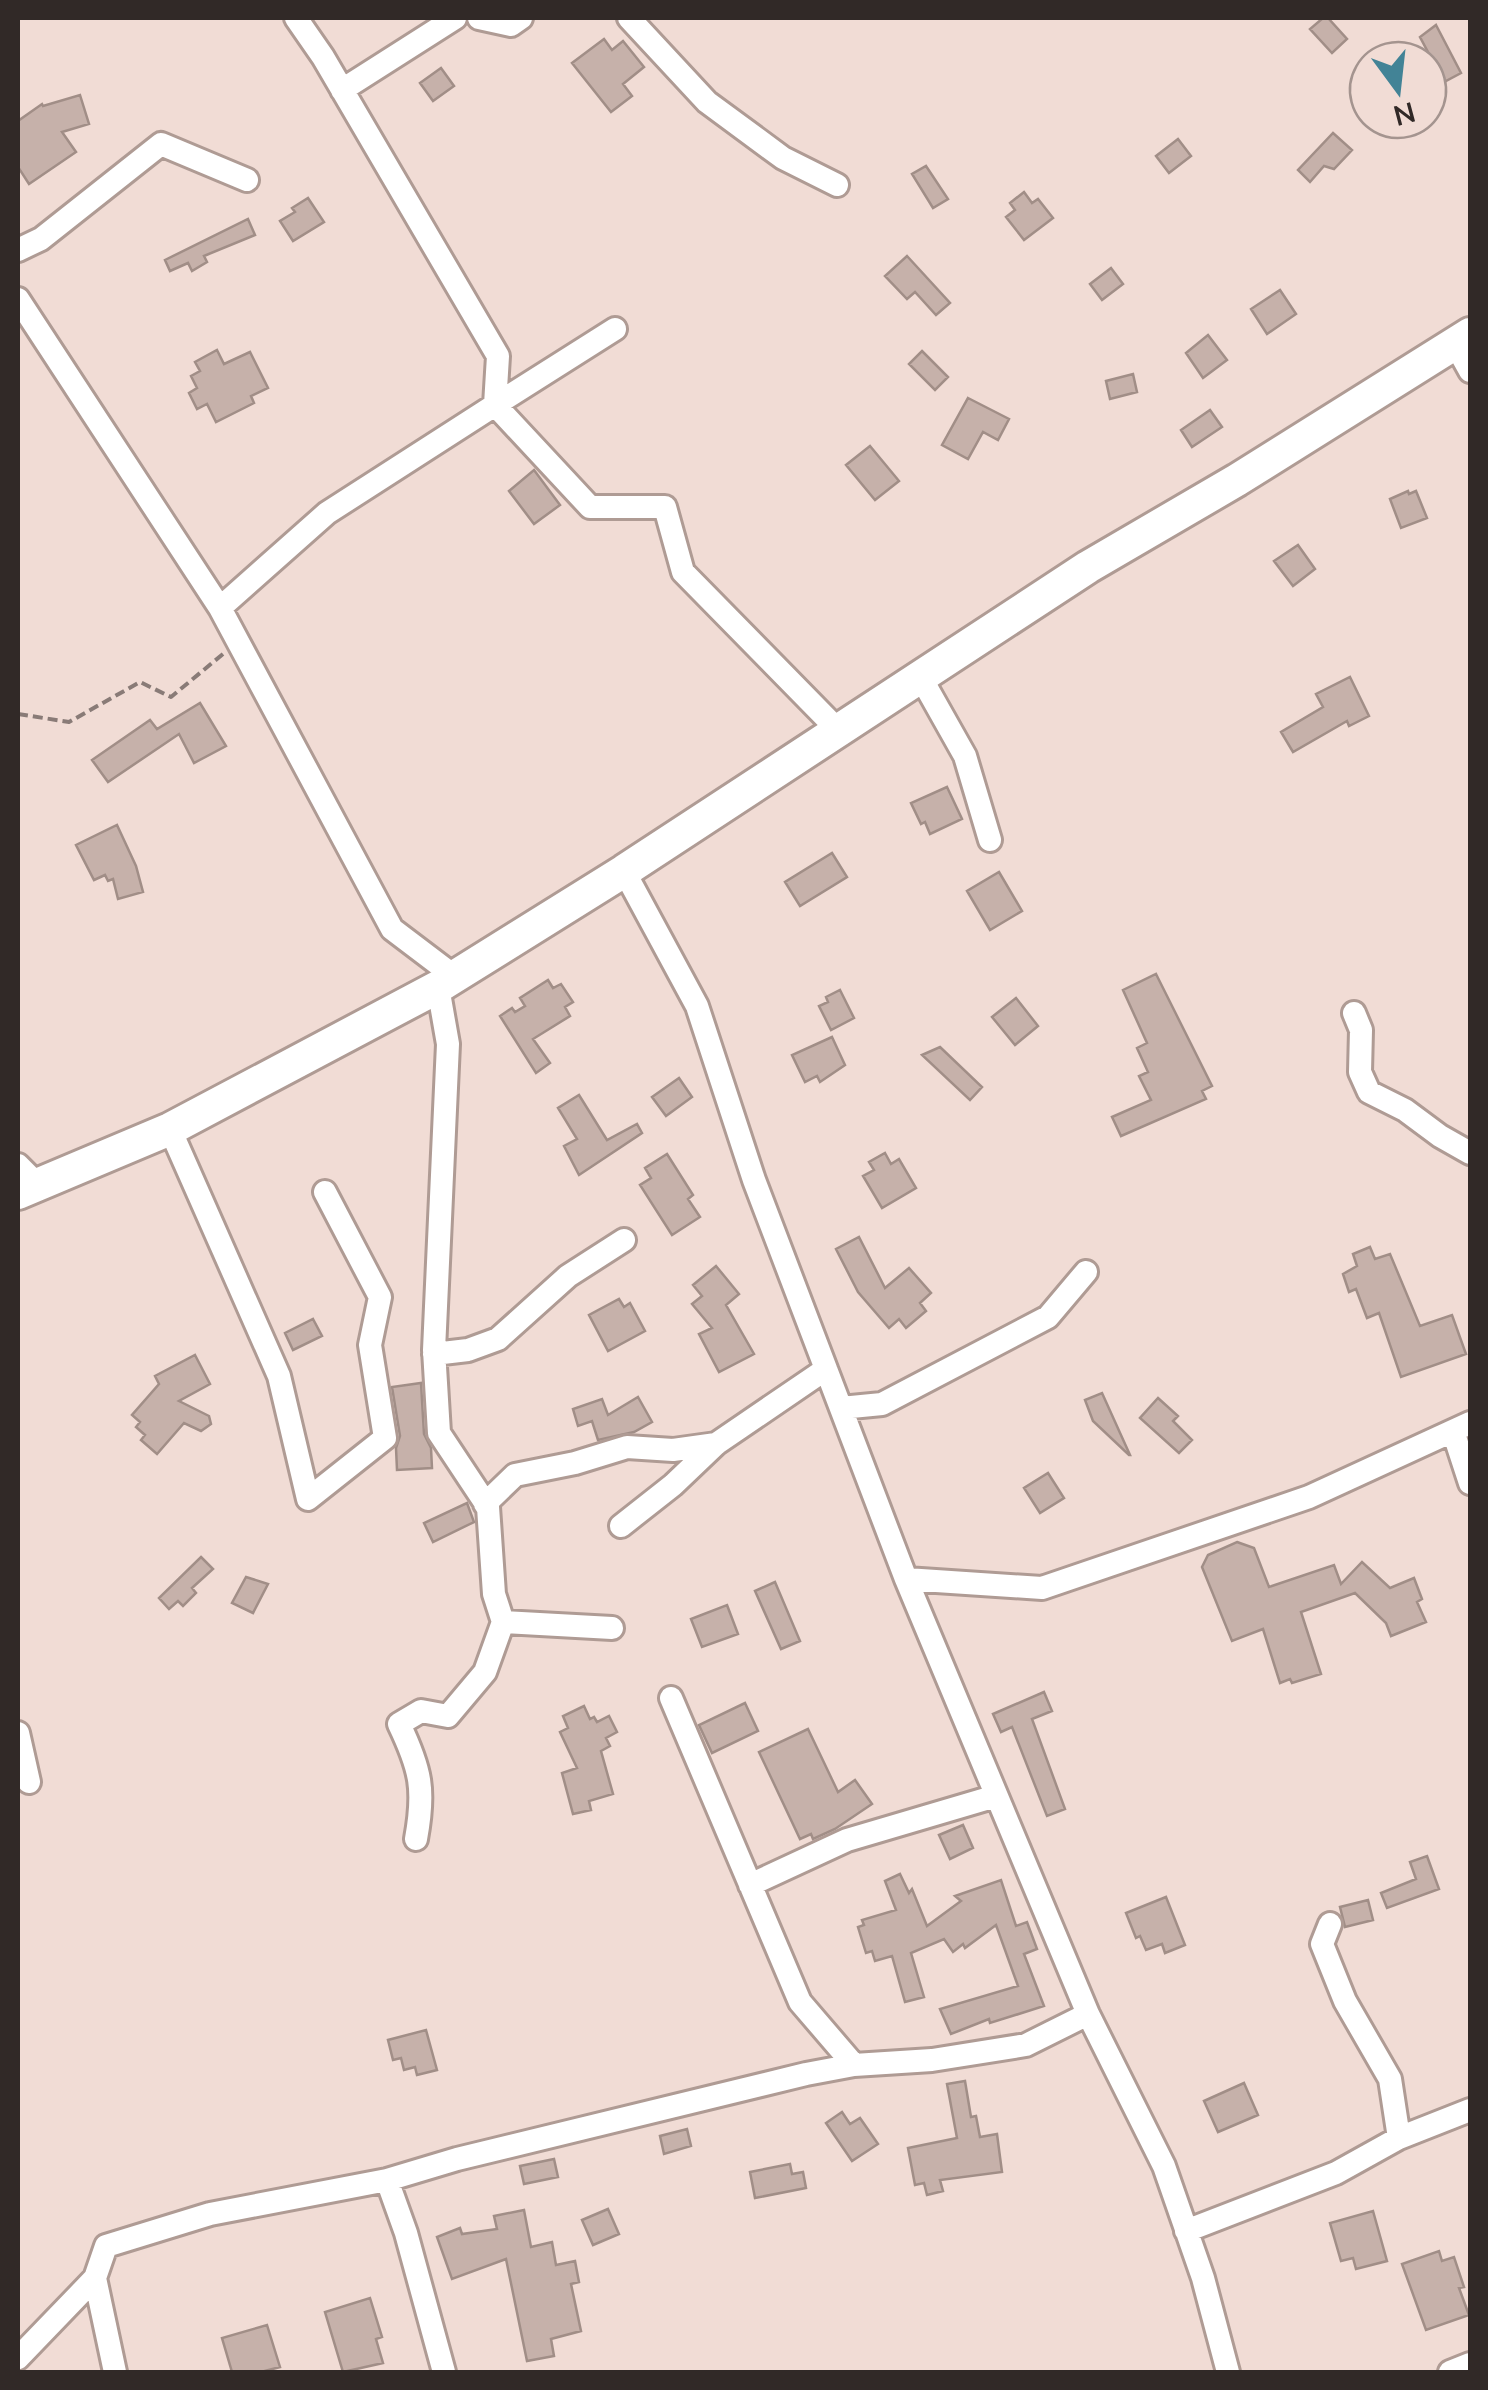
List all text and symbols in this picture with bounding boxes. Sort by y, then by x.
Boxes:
north arrow [1348,40,1448,140]
text: N [1389,92,1419,134]

